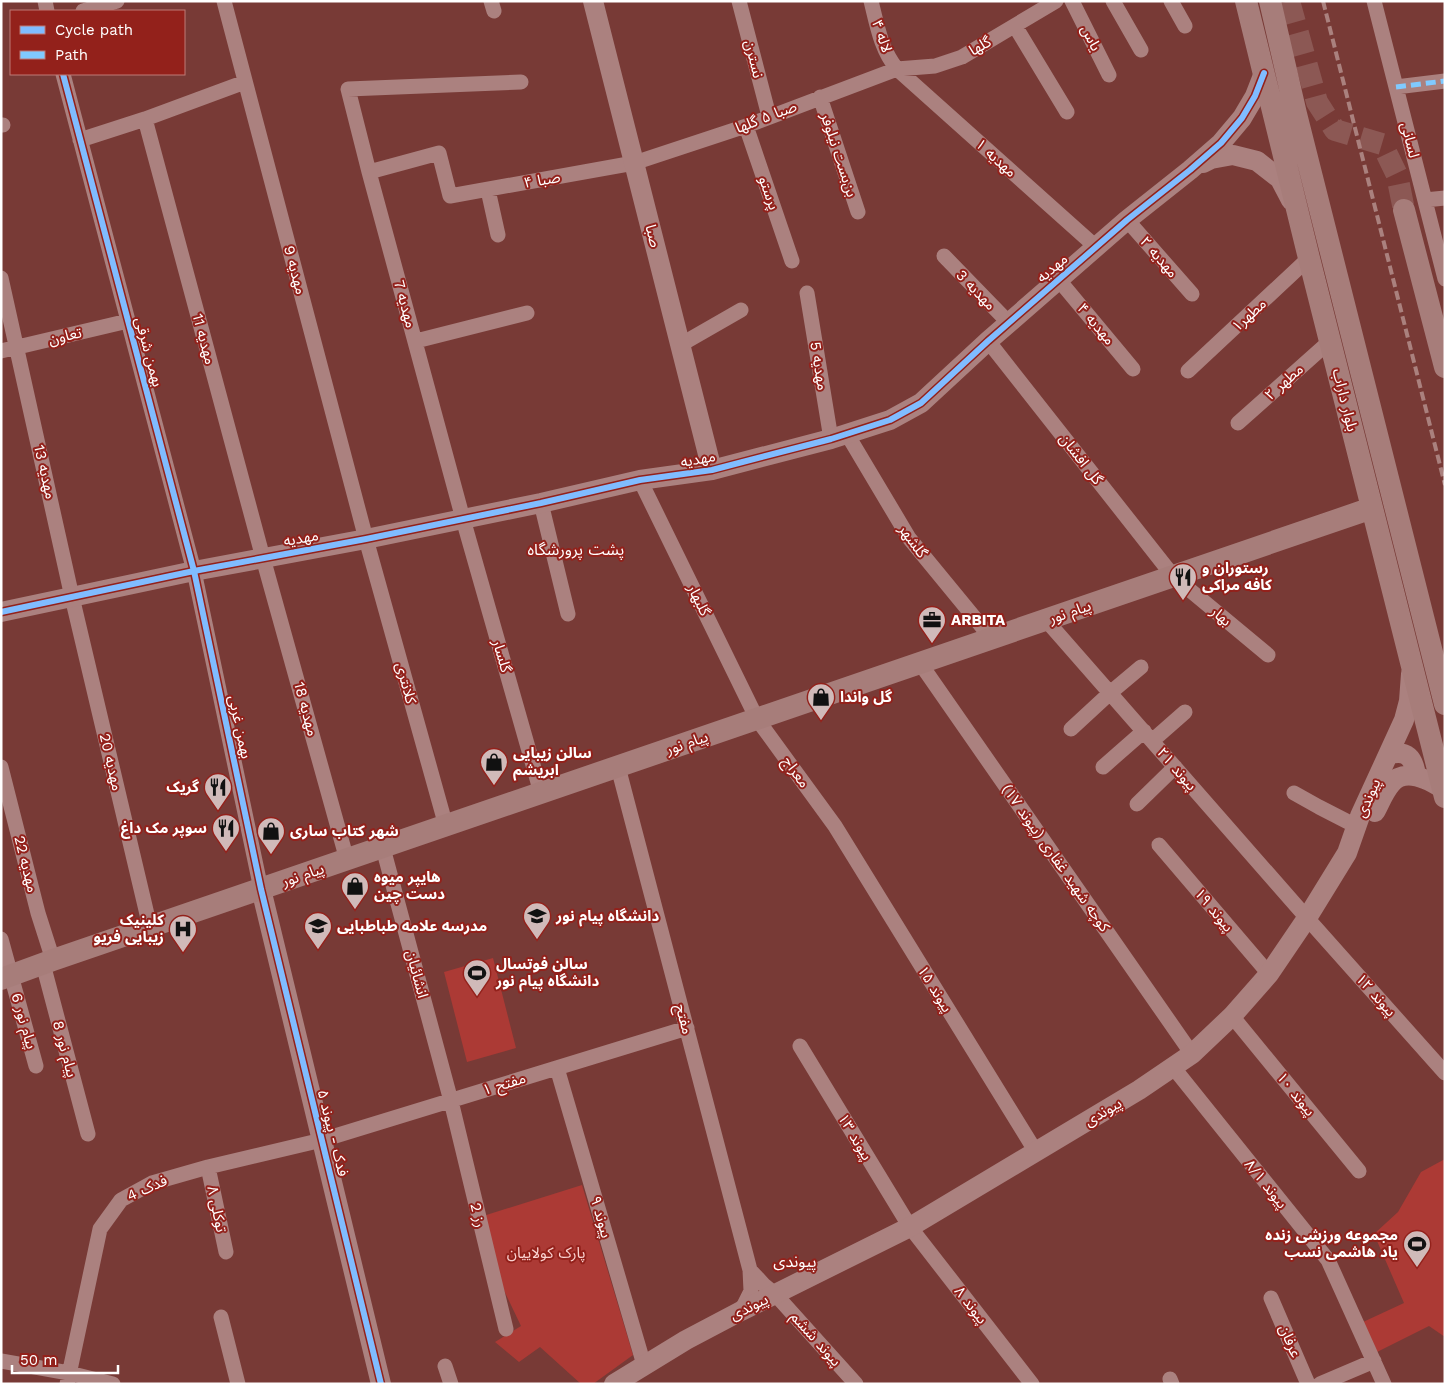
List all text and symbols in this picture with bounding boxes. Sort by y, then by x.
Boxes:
legend [10,10,185,75]
street label: لاله ۴ [868,17,896,55]
text: Cycle path [55,21,133,39]
street label: یاس [1077,22,1105,54]
street label: گلها [966,32,995,59]
street label: نسترن [741,38,767,80]
text: Path [55,46,88,64]
street label: صبا ۵ گلها [733,97,799,137]
street label: بن‌بست نیلوفر [817,110,861,199]
street label: لسانی [1397,120,1423,160]
street label: مهدیه ۱ [972,135,1020,181]
street label: صبا ۴ [522,168,562,192]
street label: پرستو [754,174,783,213]
street label: صبا [641,223,665,249]
street label: مهدیه ۲ [1136,233,1182,281]
street label: مهدیه 9 [280,244,310,296]
street label: مهدیه [1033,250,1071,286]
street label: مهدیه 3 [952,266,1000,314]
street label: مهدیه 7 [390,278,420,330]
street label: مطهر۱ [1228,295,1270,335]
street label: مهدیه ۴ [1073,299,1119,349]
street label: مهدیه 11 [189,312,219,366]
street label: بهمن شرقی [131,315,167,389]
street label: تعاون [47,323,83,349]
street label: مهدیه 5 [806,340,832,392]
street label: مطهر ۲ [1261,360,1307,404]
street label: بلوار داراب [1329,367,1361,433]
street label: گل افشان [1055,430,1107,489]
street label: مهدیه 13 [30,443,60,501]
street label: مهدیه [679,447,717,471]
street label: گلشهر [894,520,932,562]
street label: مهدیه [282,526,320,550]
district label: پشت پرورشگاه [528,540,624,560]
place label: رستوران و کافه مراکی [1202,559,1272,594]
restaurant icon: رستوران و کافه مراکی [1168,562,1198,601]
street label: گلبهار [683,580,715,620]
street label: پیام نور [1046,596,1094,630]
street label: بهار [1206,602,1235,630]
office icon: ARBITA [917,605,947,644]
place label: ARBITA [951,611,1006,629]
street label: گلسار [488,637,515,675]
street label: کلانتری [392,660,420,706]
street label: مهدیه 18 [290,680,322,738]
shop icon: گل واندا [806,682,836,721]
place label: گل واندا [840,688,892,706]
street label: بهمن غربی [224,694,256,760]
street label: پیام نور [663,727,711,761]
street label: مهدیه 20 [96,732,126,792]
place label: سالن زیبایی ابریشم [513,744,592,781]
street label: پیوند ۲۱ [1152,744,1201,795]
shop icon: سالن زیبایی ابریشم [479,747,509,786]
street label: معراج [776,753,813,793]
restaurant icon: گریک [203,772,233,811]
street label: پیوندی [1352,776,1385,821]
place label: گریک [166,778,199,796]
street label: کوچه شهید غفاری (پیوند ۱۷) [997,781,1114,937]
restaurant icon: سوپر مک داغ [211,813,241,852]
shop icon: شهر کتاب ساری [256,816,286,855]
place label: سوپر مک داغ [121,819,207,839]
place label: شهر کتاب ساری [290,822,399,840]
street label: مهدیه 22 [10,834,42,894]
street label: پیام نور [279,859,327,893]
place label: هایپر میوه دست چین [374,868,445,904]
shop icon: هایپر میوه دست چین [340,871,370,910]
street label: پیوند ۱۹ [1190,885,1237,936]
school or university icon: دانشگاه پیام نور [522,901,552,940]
place label: دانشگاه پیام نور [555,907,659,927]
place label: کلینیک زیبایی فریو [94,911,164,946]
school or university icon: مدرسه علامه طباطبایی [303,911,333,950]
hospital icon: کلینیک زیبایی فریو [168,914,198,953]
place label: مدرسه علامه طباطبایی [337,917,487,935]
street label: انشائیان [402,948,432,1000]
place label: سالن فوتسال دانشگاه پیام نور [495,955,599,992]
sports icon: سالن فوتسال دانشگاه پیام نور [462,958,492,997]
street label: پیوند ۱۵ [913,962,956,1016]
street label: پیوند ۱۲ [1351,970,1400,1021]
street label: پیام نور 6 [5,991,41,1052]
street label: مفتح [668,1002,697,1037]
street label: پیام نور 8 [47,1019,81,1080]
street label: پیوند ۱۰ [1272,1068,1319,1120]
street label: مفتح ۱ [480,1069,529,1102]
street label: فدک - پیوند ۵ [312,1088,353,1179]
street label: پیوندی [1081,1094,1126,1131]
street label: پیوند ۱۳ [833,1110,876,1164]
street label: پیوند ۸/۱ [1240,1156,1291,1213]
street label: فدک 4 [124,1171,170,1205]
street label: توکلی ۸ [203,1184,231,1234]
street label: پیوند ۹ [585,1194,616,1240]
street label: رز 2 [466,1201,490,1229]
place label: مجموعه ورزشی زنده یاد هاشمی نسب [1265,1226,1398,1261]
sports icon: مجموعه ورزشی زنده یاد هاشمی نسب [1402,1229,1432,1268]
park label: پارک کولاییان [507,1244,585,1263]
district label: پیوندی [773,1252,817,1272]
street label: پیوند ۸ [950,1283,991,1328]
street label: پیوندی [727,1290,772,1325]
street label: پیوند ششم [785,1308,845,1371]
street label: عرفان [1275,1322,1305,1361]
scale bar [12,1342,119,1374]
text: 50 m [20,1351,57,1369]

